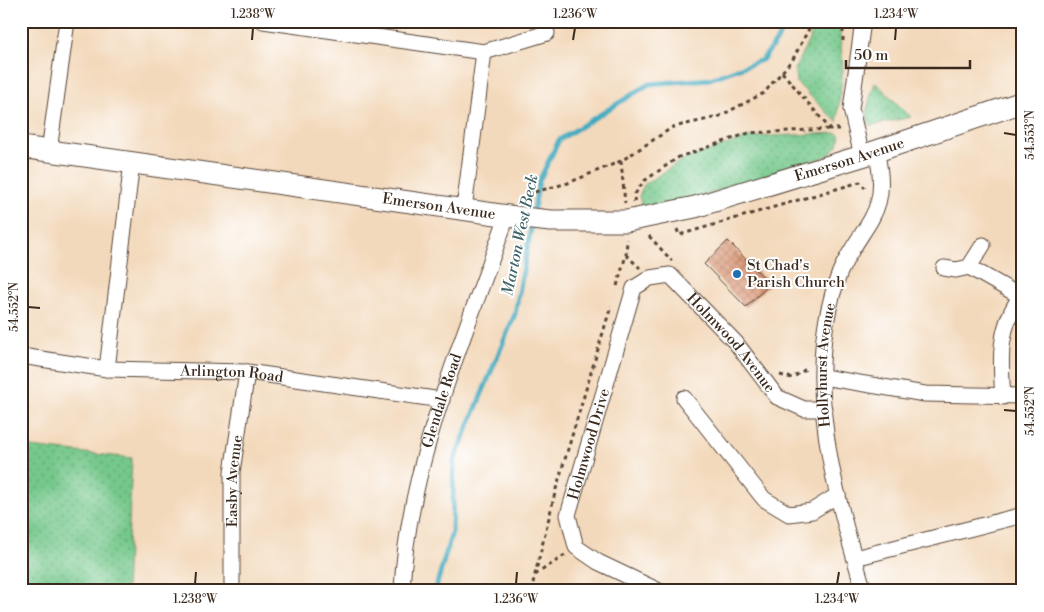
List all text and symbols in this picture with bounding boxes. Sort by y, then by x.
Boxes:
text: 1.238°W [231,7,276,22]
text: 1.236°W [553,7,598,22]
text: 1.234°W [874,7,919,22]
scale bar [846,38,970,70]
text: 50 m [854,46,888,65]
text: 54.553°N [1023,110,1038,160]
street label: Emerson Avenue [792,134,907,186]
water label: Marton West Beck [497,173,543,298]
street label: Emerson Avenue [381,189,497,224]
place label: St Chad's Parish Church [747,256,845,292]
marker: St Chad's Parish Church [731,268,743,280]
text: 54.552°N [7,282,22,332]
street label: Holmwood Avenue [683,289,779,397]
street label: Hollyhurst Avenue [813,301,840,428]
street label: Glendale Road [418,351,466,450]
street label: Arlington Road [179,362,285,387]
street label: Holmwood Drive [564,386,614,502]
text: 54.552°N [1023,386,1038,436]
street label: Easby Avenue [223,434,247,527]
text: 1.238°W [173,592,218,607]
text: 1.236°W [494,592,539,607]
text: 1.234°W [815,592,860,607]

